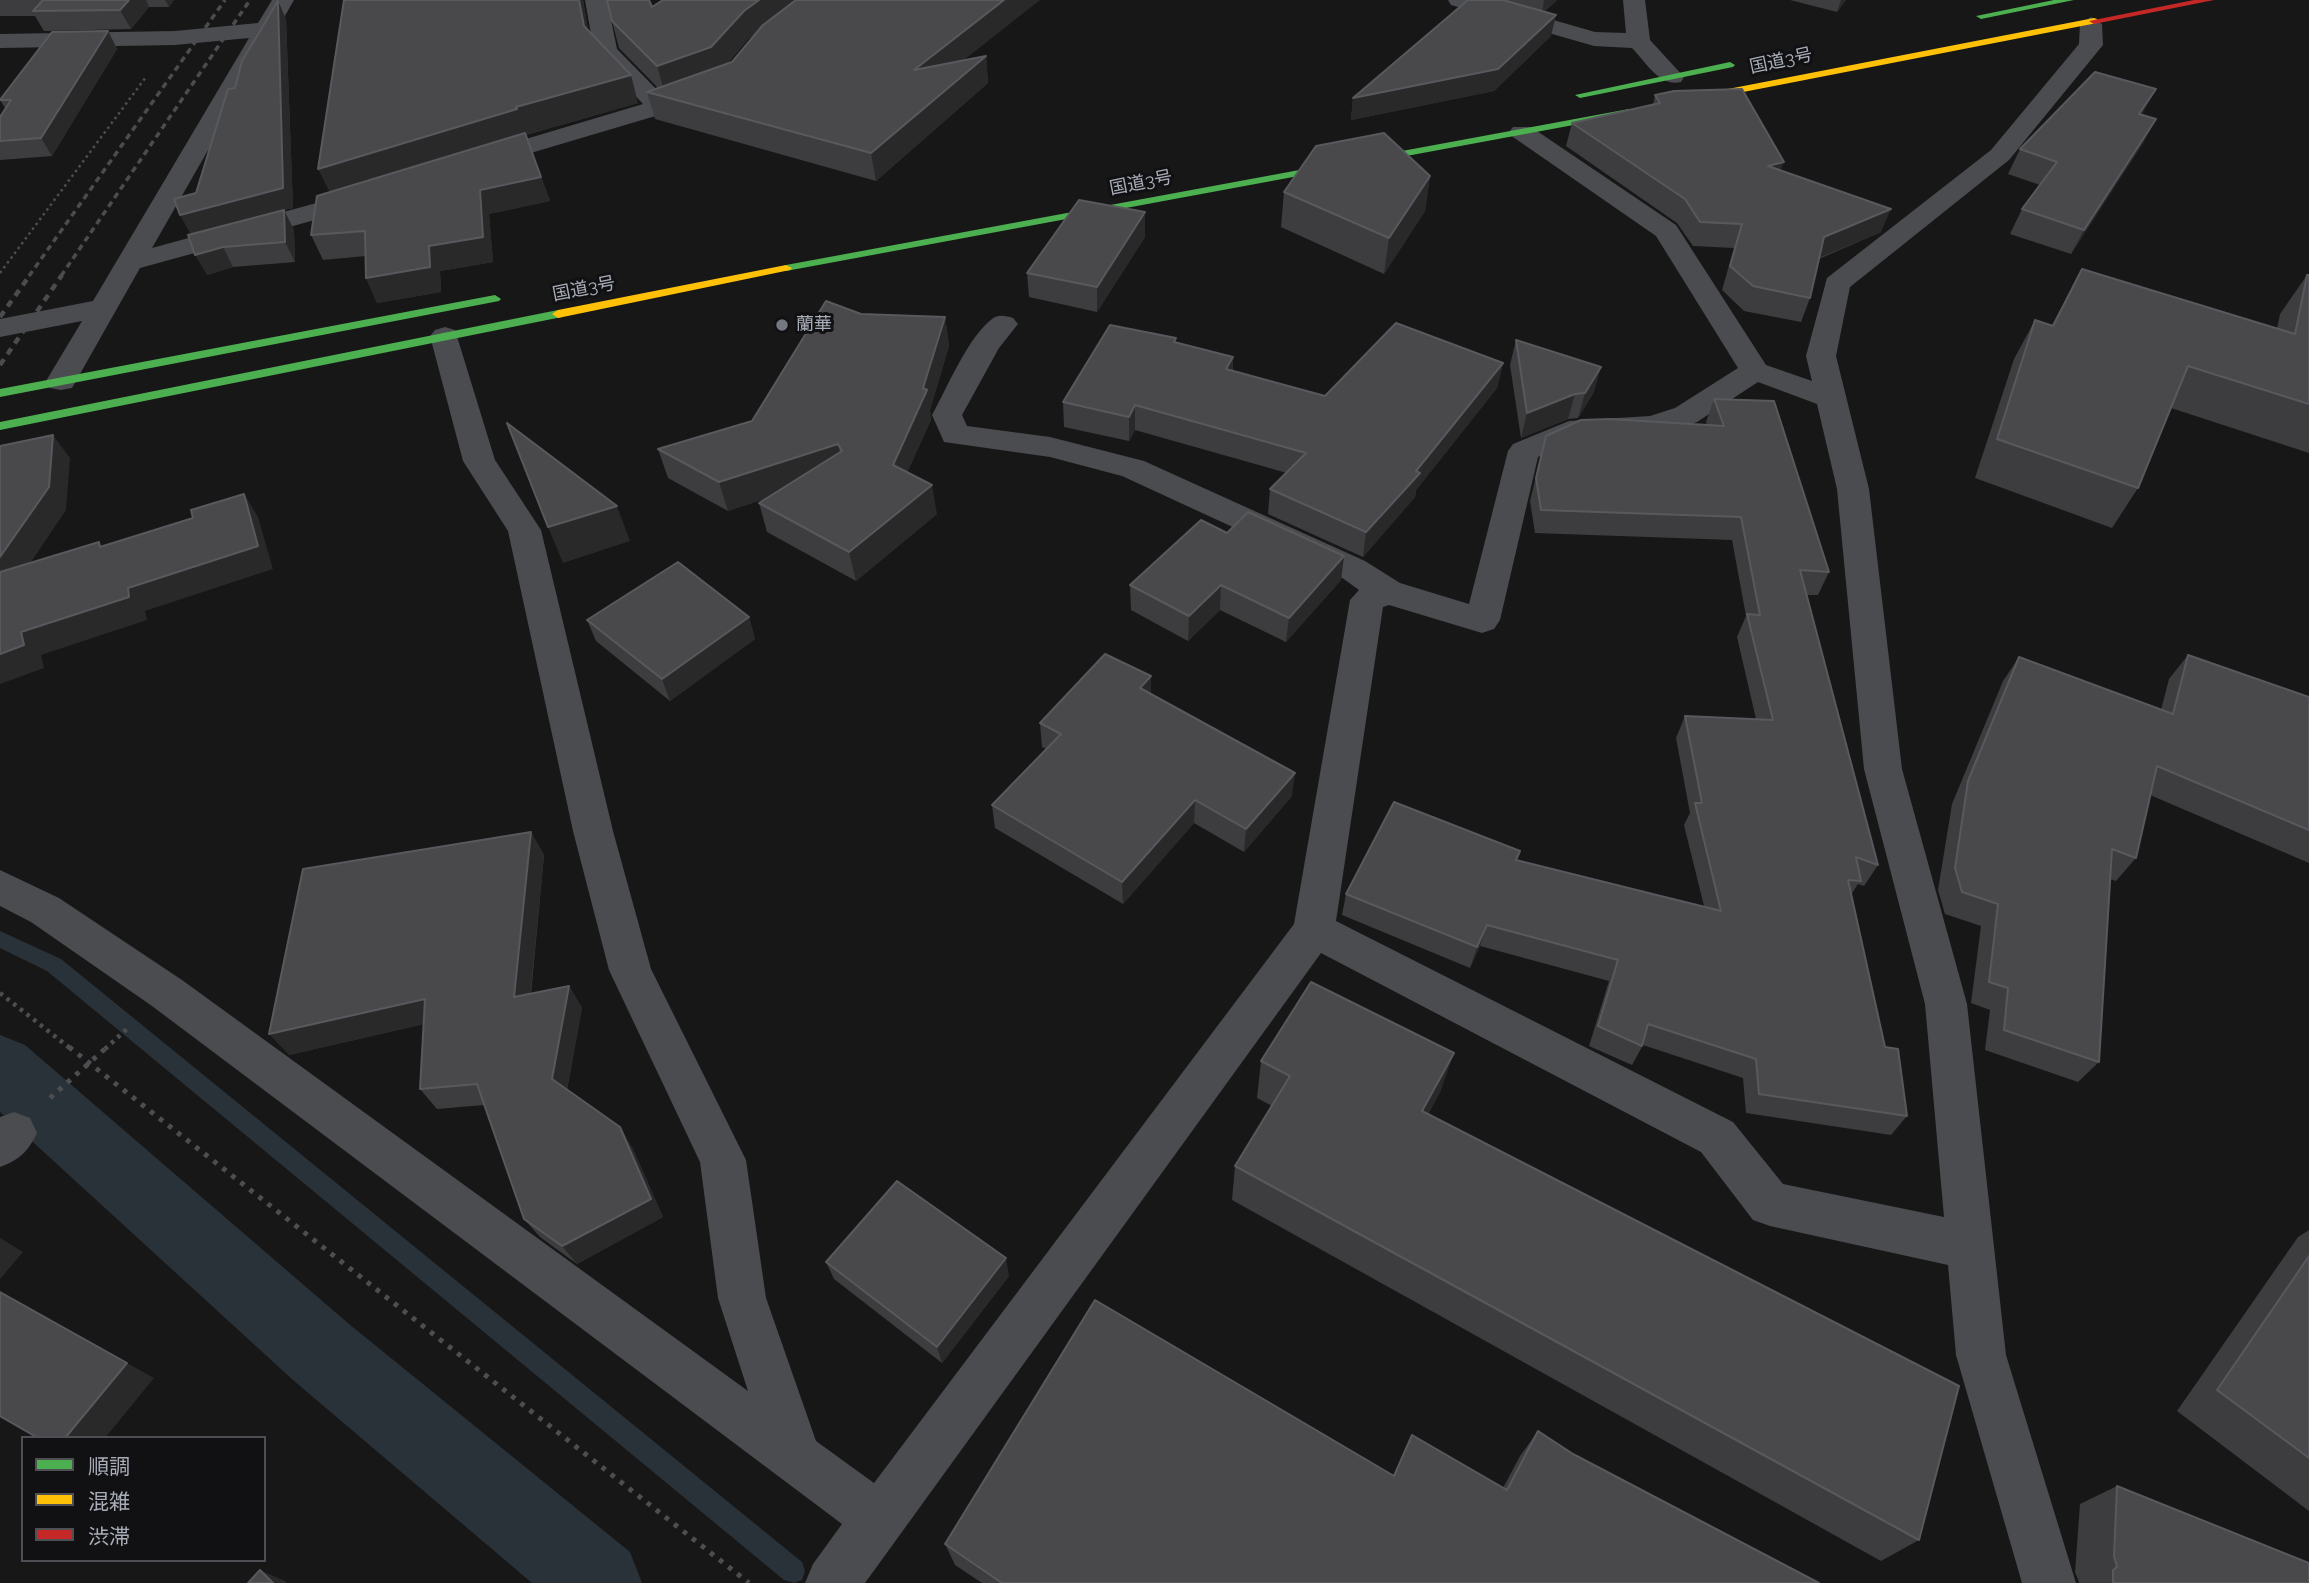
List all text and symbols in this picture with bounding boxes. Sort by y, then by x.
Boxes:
street label: 国道3号 [1748,44,1814,78]
street label: 国道3号 [1108,166,1174,200]
street label: 国道3号 [551,272,617,306]
place label: 蘭華 [796,314,832,336]
marker: 蘭華 [774,317,790,333]
legend [21,1436,266,1562]
text: 順調 [88,1454,130,1479]
text: 混雑 [88,1489,130,1514]
text: 渋滞 [88,1524,130,1549]

